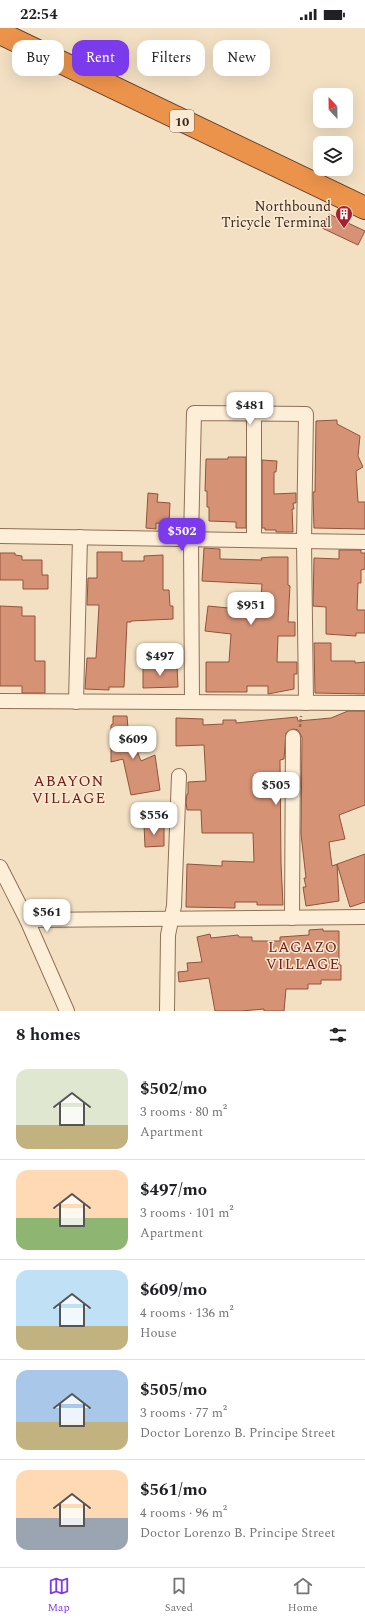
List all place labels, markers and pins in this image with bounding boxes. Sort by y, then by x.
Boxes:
place label: Northbound Tricycle Terminal [221,196,331,233]
building icon: Northbound Tricycle Terminal [334,204,354,229]
pin: $481 [226,392,274,426]
pin: $502 [158,518,206,552]
pin: $951 [227,592,275,626]
pin: $497 [136,643,184,677]
pin: $609 [109,726,157,760]
pin: $505 [252,772,300,806]
pin: $556 [130,802,178,836]
pin: $561 [23,899,71,933]

